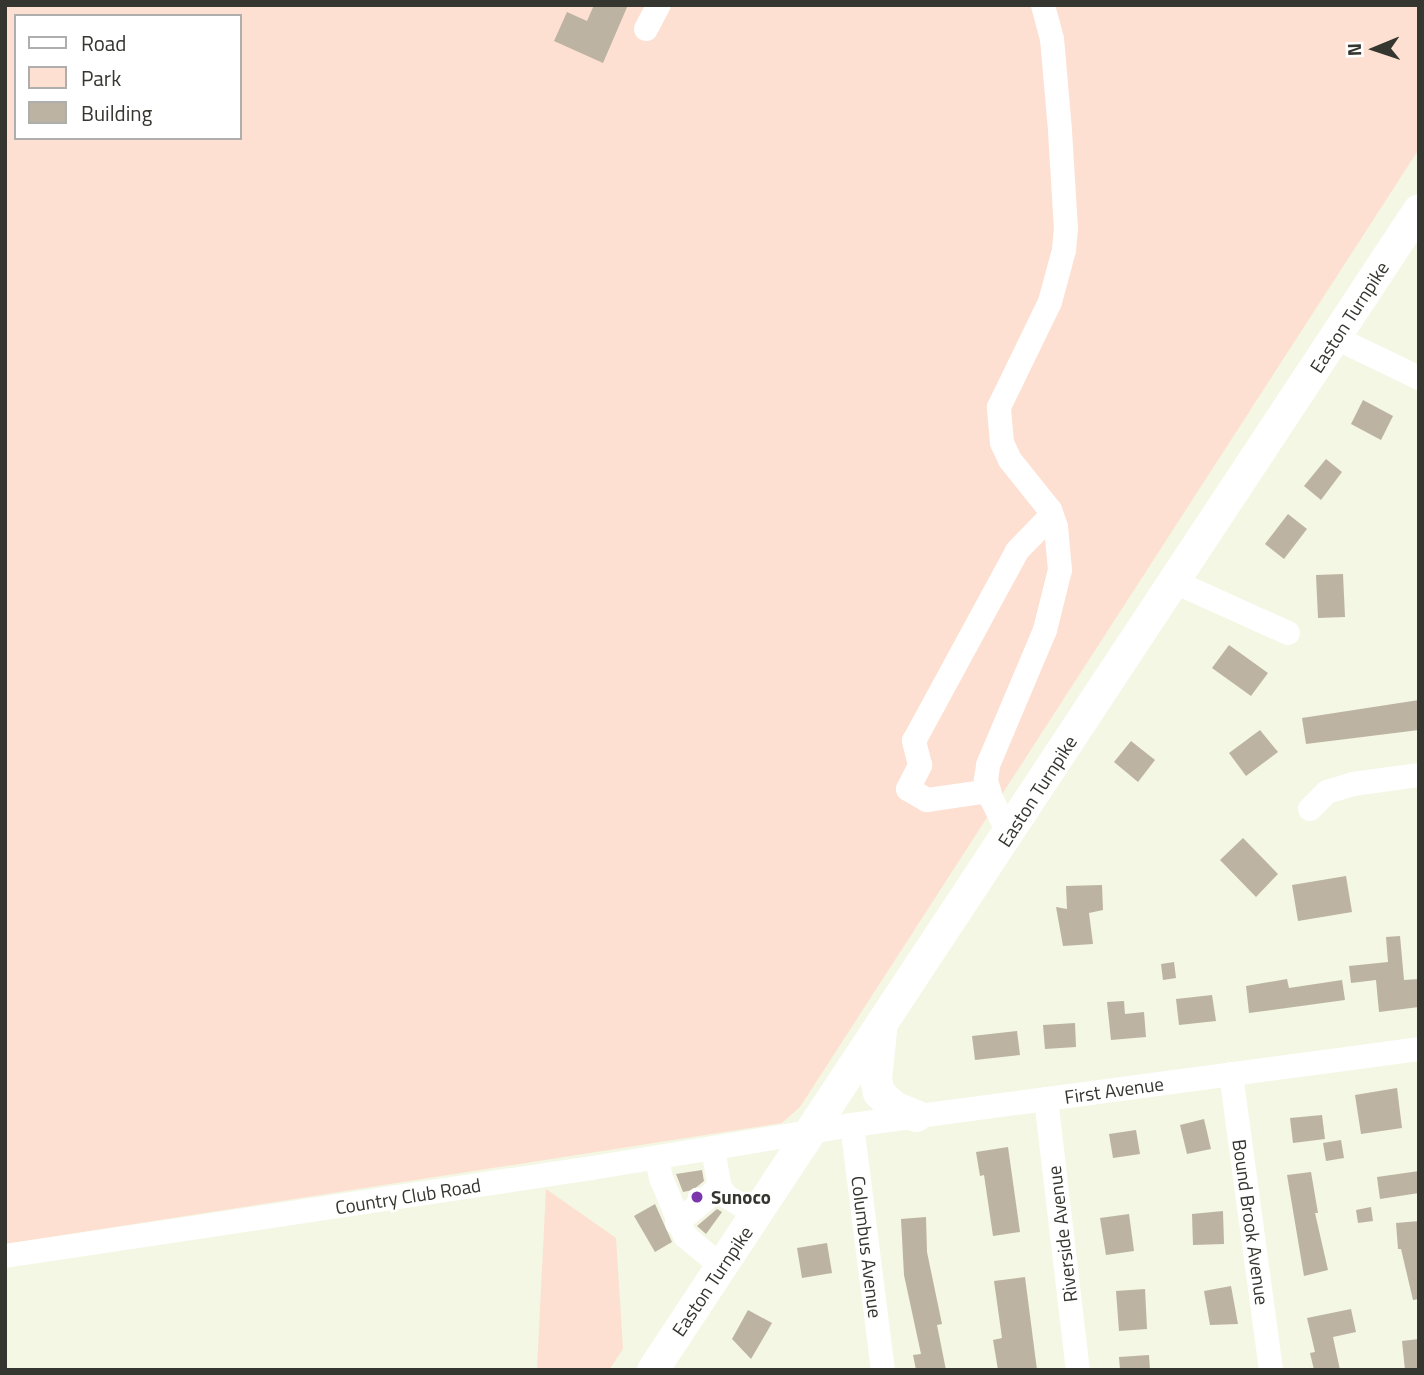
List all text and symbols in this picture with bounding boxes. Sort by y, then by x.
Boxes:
legend [14,14,242,140]
north arrow [1340,14,1410,84]
text: Road [81,27,126,59]
text: N [1339,43,1368,57]
text: Park [81,62,121,94]
text: Building [81,97,152,129]
street label: Easton Turnpike [1305,257,1393,377]
street label: Easton Turnpike [993,731,1081,851]
street label: First Avenue [1063,1072,1165,1108]
street label: Bound Brook Avenue [1228,1138,1274,1306]
street label: Riverside Avenue [1042,1164,1082,1304]
street label: Country Club Road [334,1173,482,1219]
street label: Columbus Avenue [847,1175,887,1319]
place label: Sunoco [711,1186,771,1208]
marker: Sunoco [689,1189,705,1205]
street label: Easton Turnpike [667,1222,757,1340]

